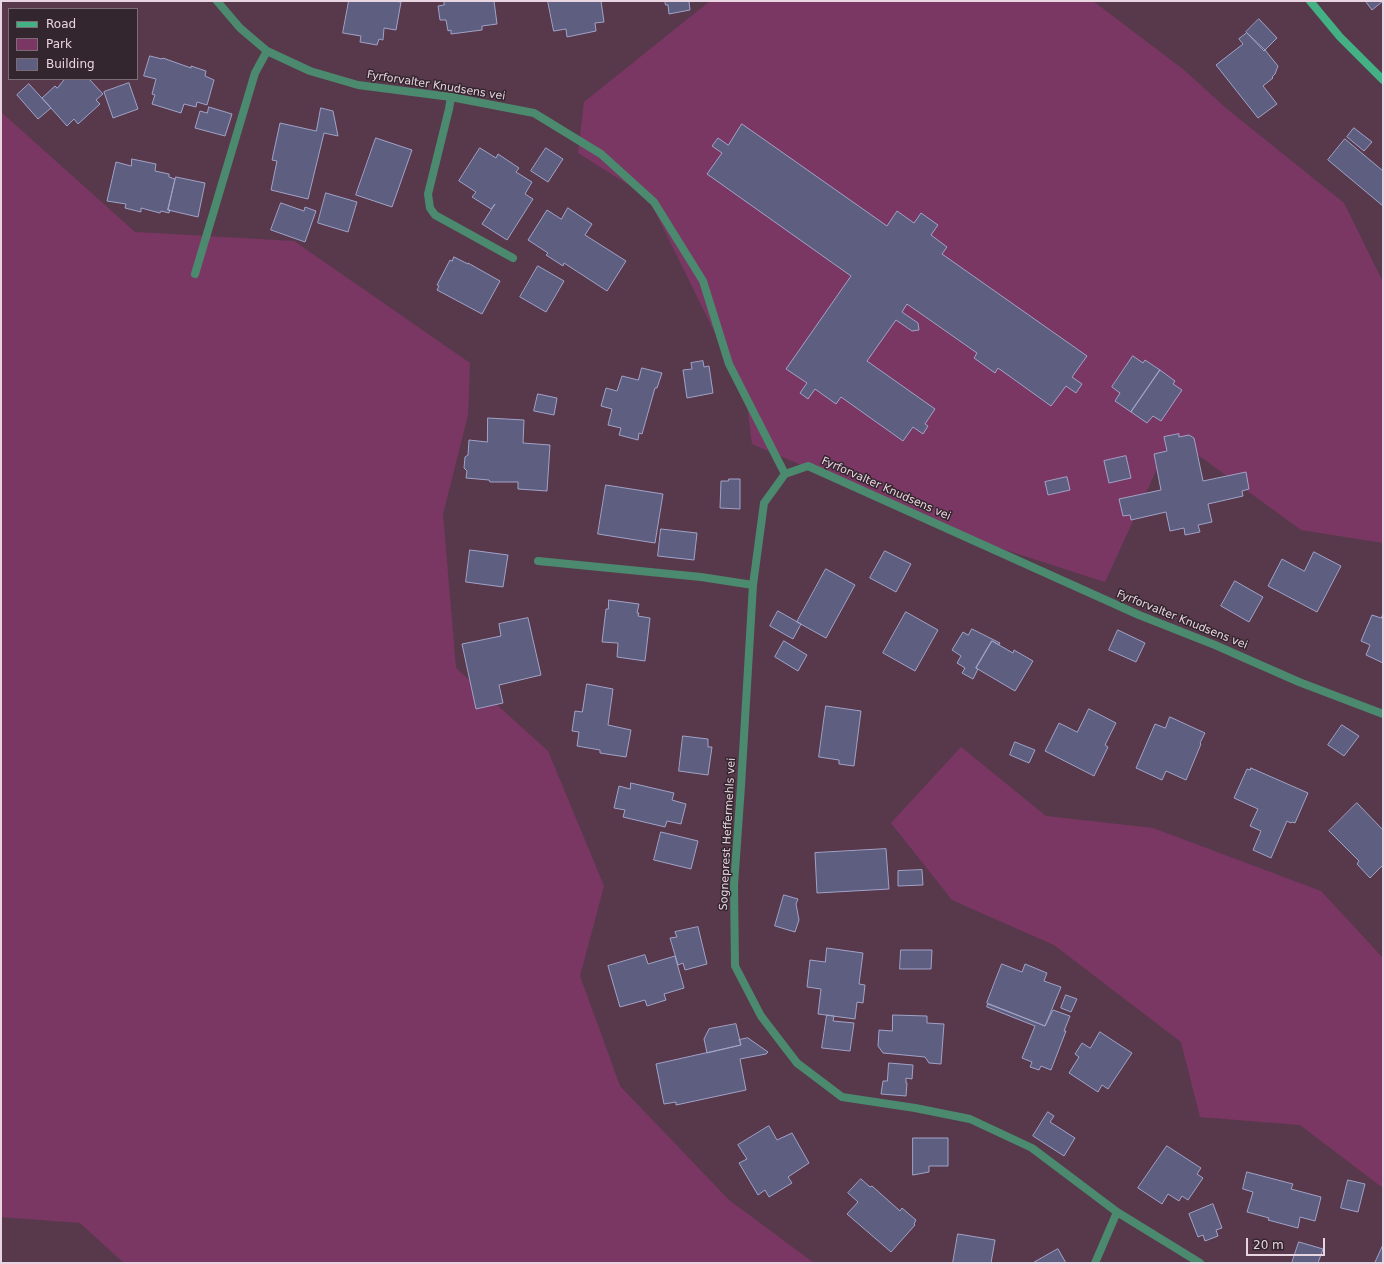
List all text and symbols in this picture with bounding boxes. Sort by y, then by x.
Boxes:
legend [8,8,138,80]
text: Road [46,17,76,31]
text: Park [46,37,72,51]
text: Building [46,57,95,71]
street label: Fyrforvalter Knudsens vei [366,69,506,103]
street label: Fyrforvalter Knudsens vei [819,454,953,524]
street label: Fyrforvalter Knudsens vei [1115,588,1249,652]
street label: Sogneprest Heffermehls vei [717,757,739,911]
scale bar [1248,1230,1327,1256]
text: 20 m [1253,1238,1284,1252]

